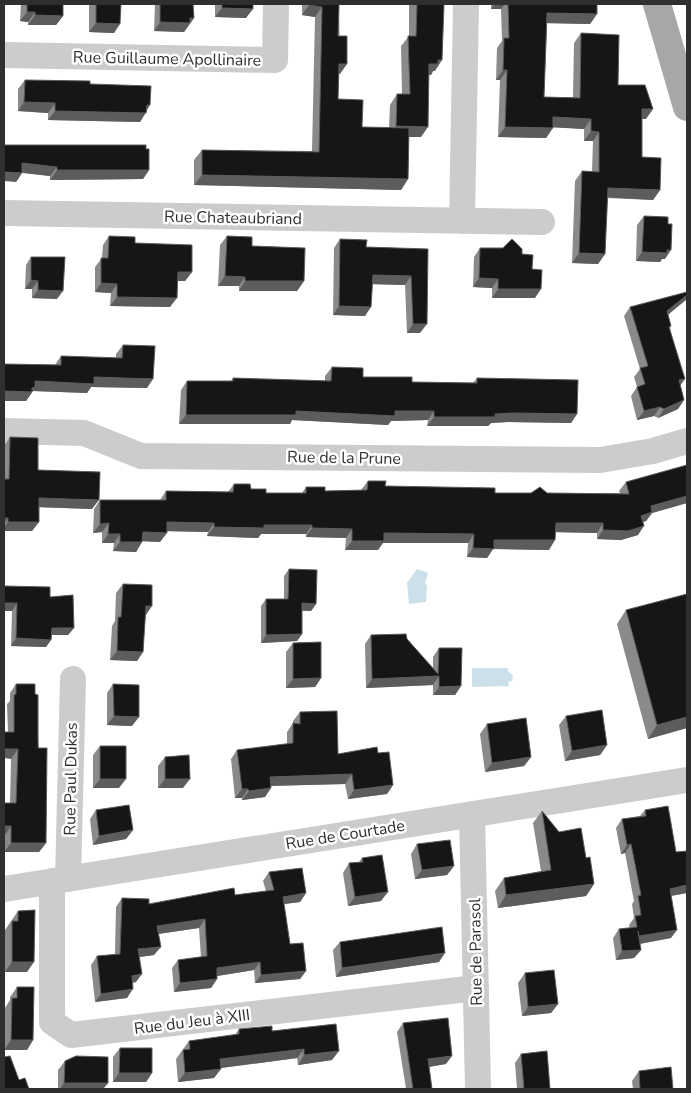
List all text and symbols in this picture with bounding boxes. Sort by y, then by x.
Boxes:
street label: Rue Guillaume Apollinaire [73,46,261,72]
street label: Rue Chateaubriand [164,206,302,230]
street label: Rue de la Prune [287,446,401,470]
street label: Rue Paul Dukas [59,722,83,836]
street label: Rue de Courtade [284,815,406,855]
street label: Rue de Parasol [464,898,488,1006]
street label: Rue du Jeu à XIII [133,1004,251,1040]

